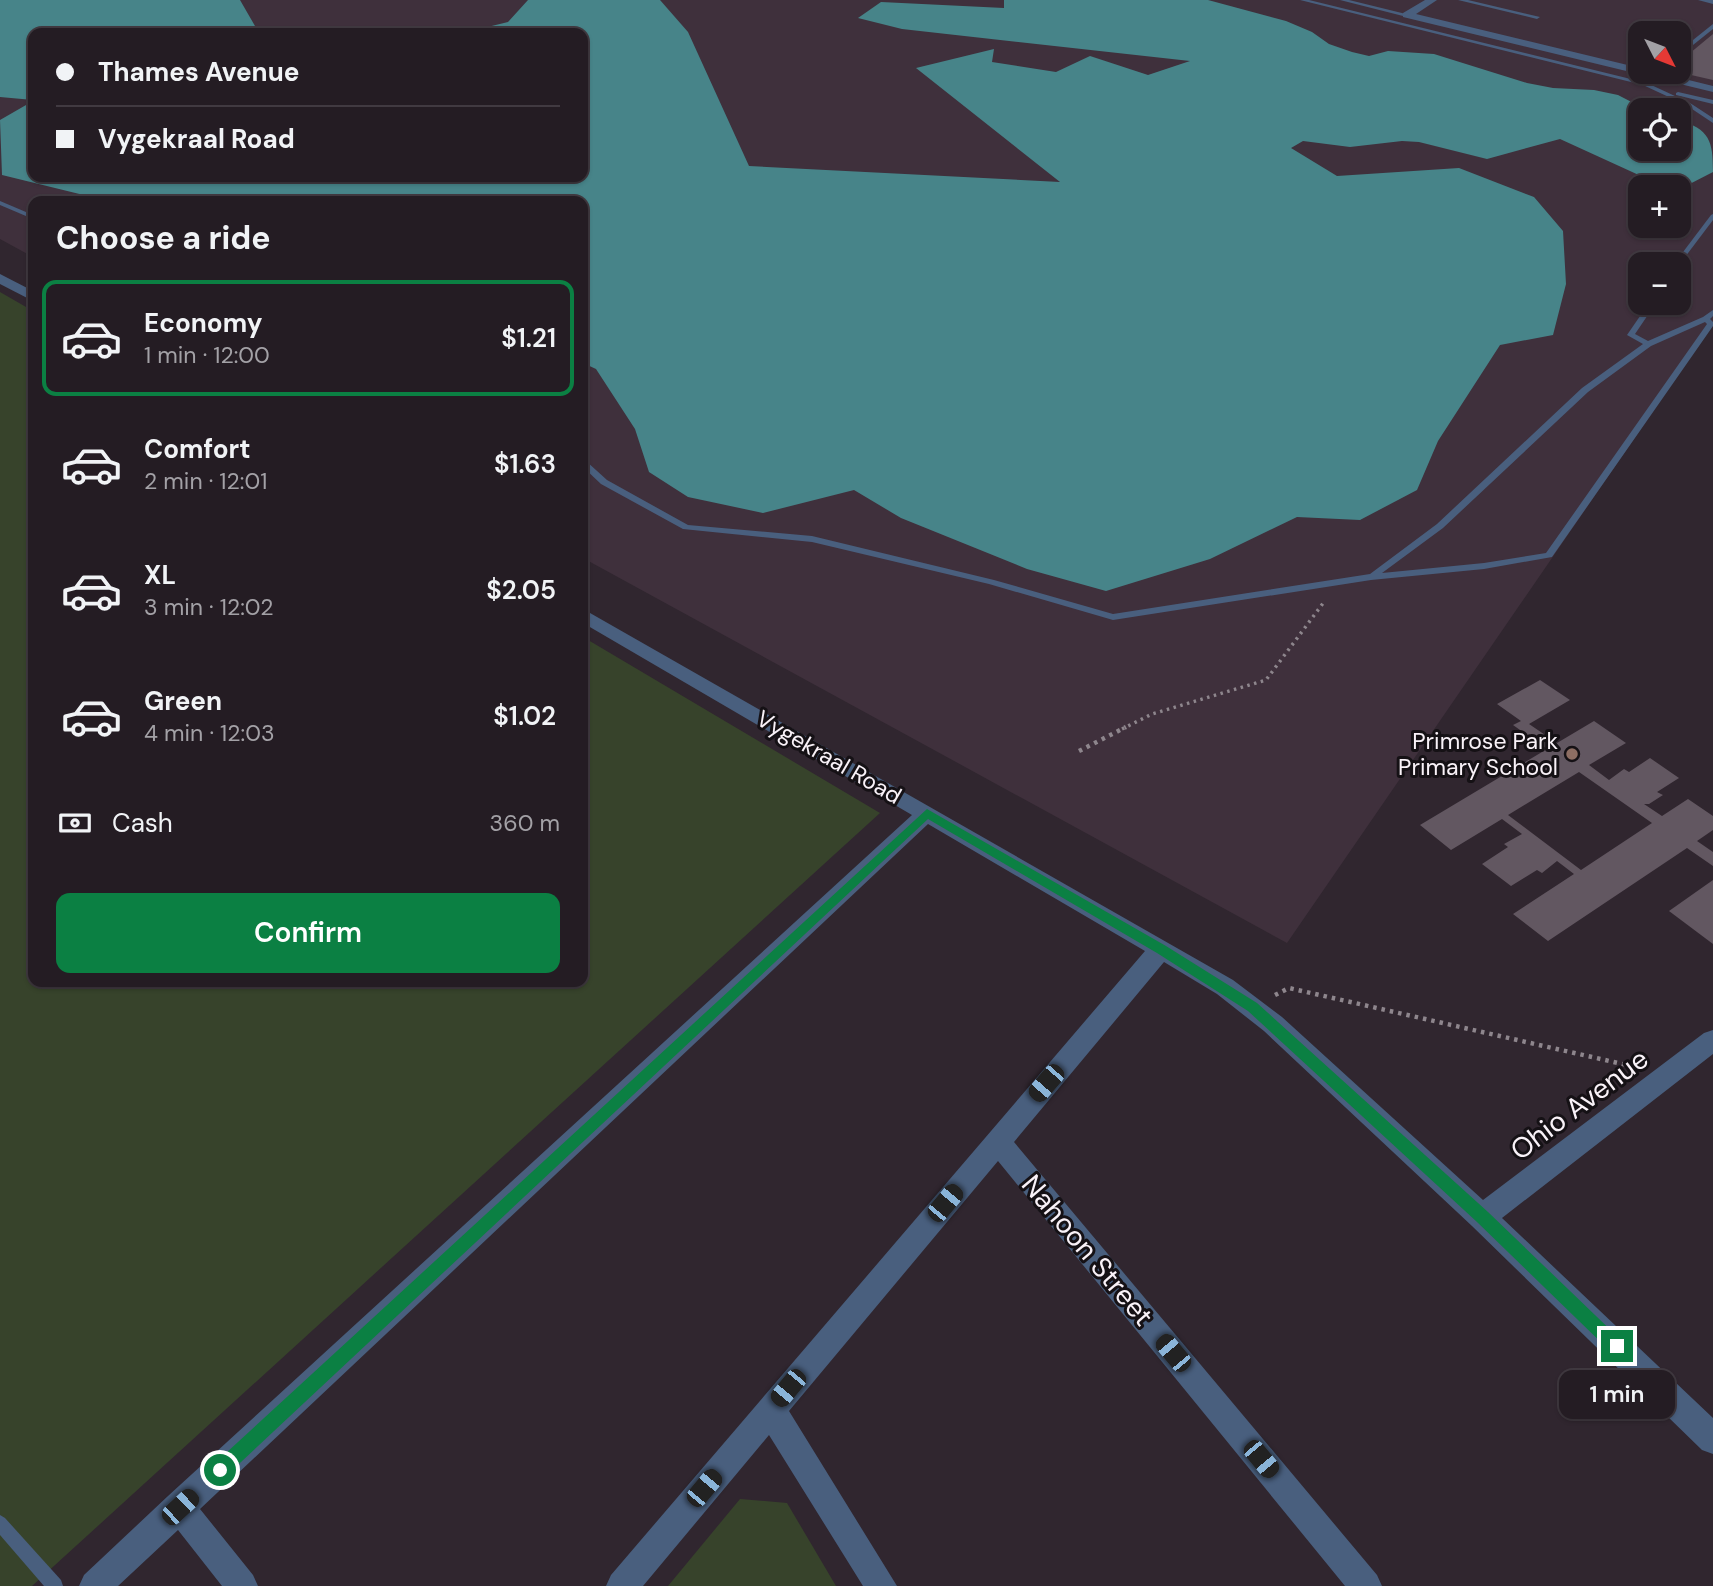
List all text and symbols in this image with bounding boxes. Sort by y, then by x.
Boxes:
north arrow [1628,21,1690,84]
map controls [1628,21,1691,315]
text: Thames Avenue [98,55,299,89]
button: locate [1628,98,1691,161]
text: Vygekraal Road [98,122,295,156]
button: + [1628,175,1691,238]
text: Choose a ride [56,217,271,259]
button: − [1628,252,1691,315]
text: Economy [144,306,262,340]
icon: car [60,307,123,370]
text: $1.21 [501,321,556,355]
text: 1 min · 12:00 [144,340,270,370]
text: Comfort [144,432,250,466]
icon: car [60,433,123,496]
text: $1.63 [494,447,556,481]
text: 2 min · 12:01 [144,466,267,496]
text: XL [144,558,176,592]
icon: car [60,559,123,622]
text: $2.05 [486,573,556,607]
text: 3 min · 12:02 [144,592,274,622]
text: Green [144,684,222,718]
icon: car [60,685,123,748]
text: $1.02 [493,699,556,733]
street label: Vygekraal Road [751,703,907,811]
text: 4 min · 12:03 [144,718,274,748]
place label: Primrose Park Primary School [1398,726,1558,782]
marker: Primrose Park Primary School [1564,746,1580,762]
icon: cash [56,804,94,842]
text: Cash [112,806,173,840]
text: 360 m [490,808,560,838]
button: Confirm [56,893,560,973]
street label: Ohio Avenue [1503,1040,1656,1168]
car [1025,1060,1068,1106]
street label: Nahoon Street [1013,1167,1162,1334]
car [924,1180,967,1226]
car [1152,1330,1195,1376]
route end [1601,1330,1633,1362]
car [767,1365,810,1411]
callout: 1 min [1559,1370,1675,1420]
text: 1 min [1590,1379,1644,1409]
car [1240,1436,1283,1482]
route start [204,1454,236,1486]
car [683,1465,726,1511]
car [158,1485,203,1529]

